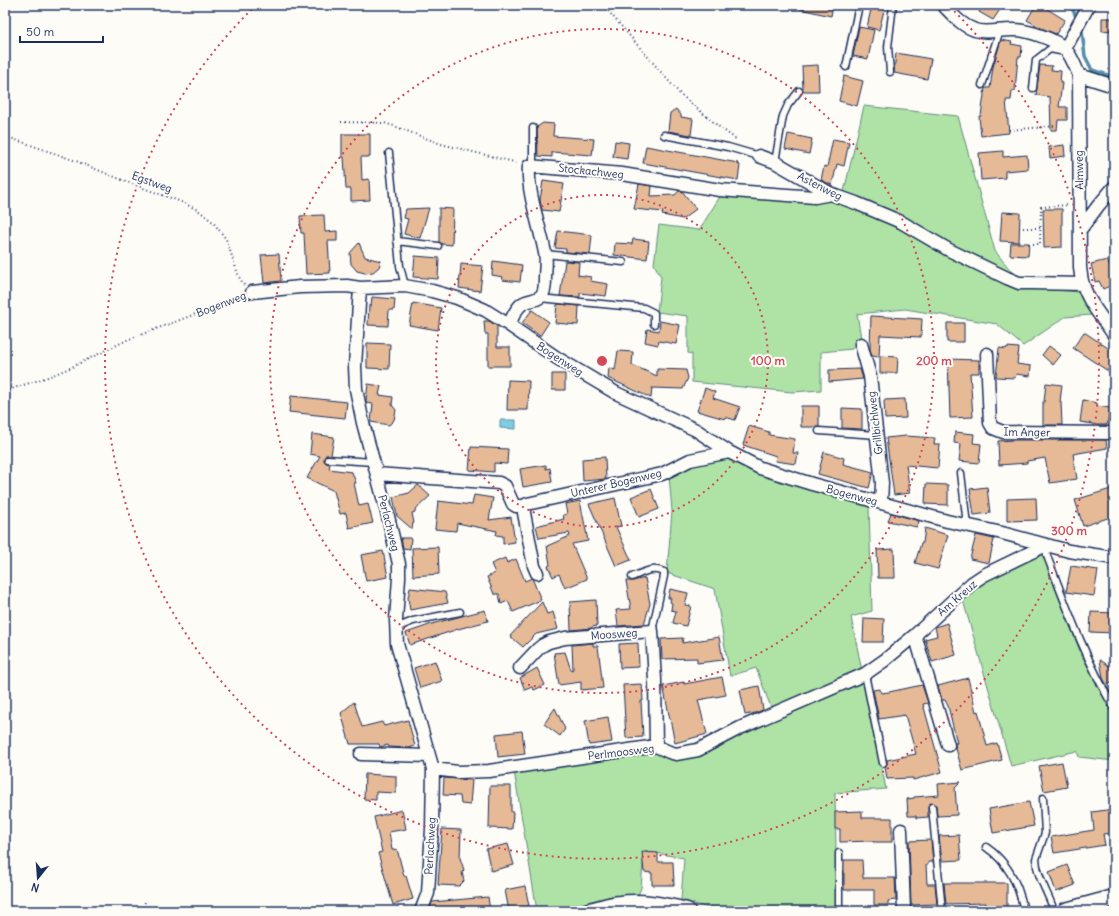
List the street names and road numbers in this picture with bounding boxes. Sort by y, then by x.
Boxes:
street label: Almweg [1072,150,1086,190]
street label: Stockachweg [558,161,624,181]
street label: Egstweg [130,168,174,196]
street label: Astenweg [795,169,845,203]
street label: Bogenweg [194,288,248,320]
street label: Bogenweg [534,339,586,379]
street label: Grillbichlweg [864,391,886,455]
street label: Im Anger [1003,425,1051,439]
street label: Unterer Bogenweg [569,466,663,500]
street label: Bogenweg [825,481,879,509]
street label: Perlachweg [375,493,403,553]
street label: Am Kreuz [934,577,980,619]
street label: Moosweg [590,625,638,643]
street label: Perlmoosweg [587,741,655,763]
street label: Perlachweg [421,817,439,875]

